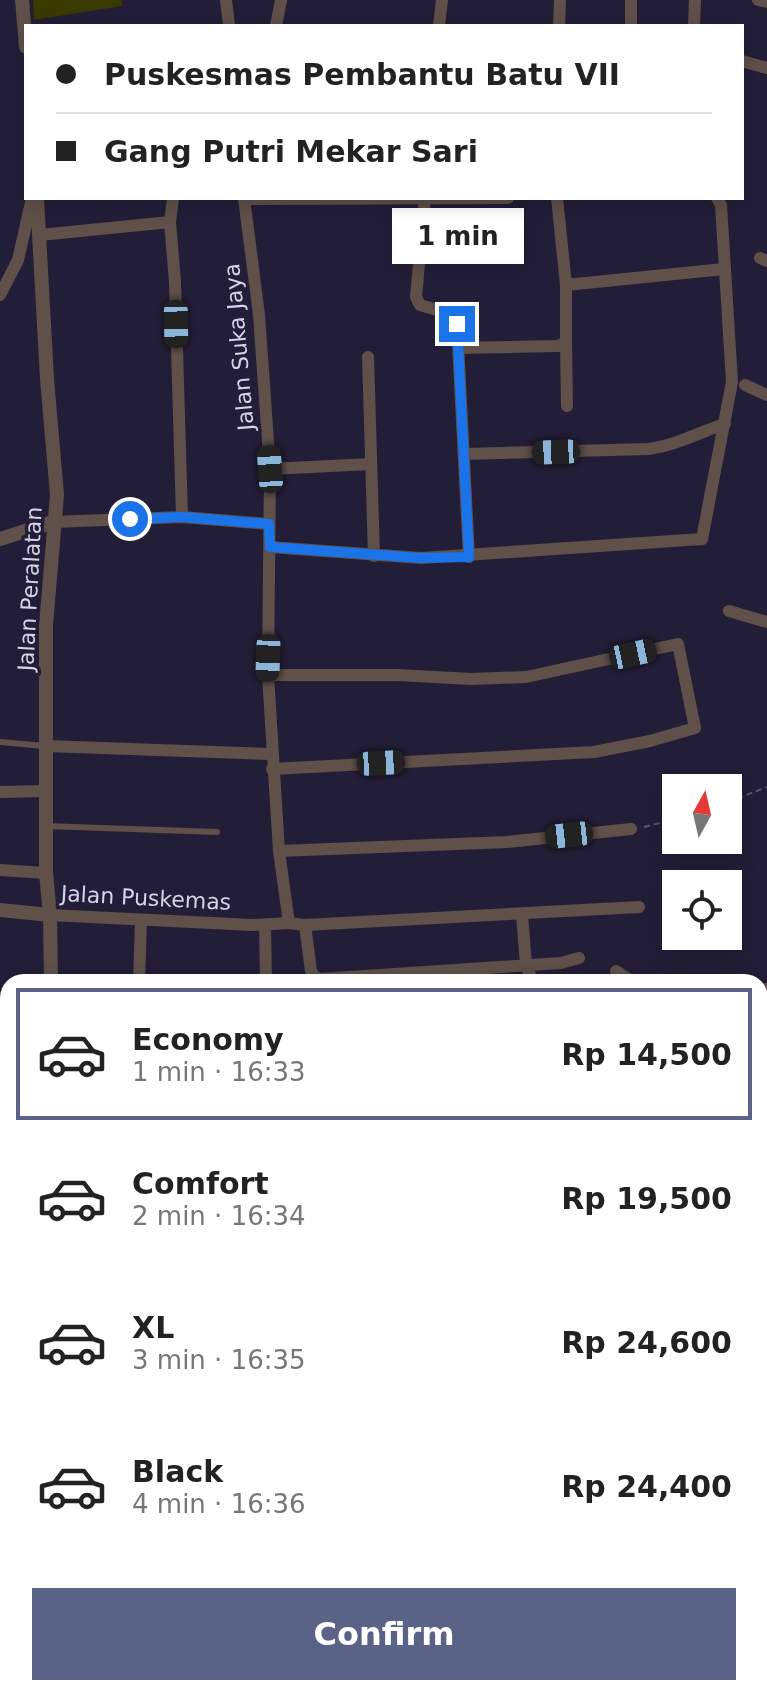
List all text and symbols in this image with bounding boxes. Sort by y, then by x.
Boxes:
text: Puskesmas Pembantu Batu VII [104,57,620,92]
text: Gang Putri Mekar Sari [104,134,478,169]
callout: 1 min [391,208,523,264]
text: 1 min [417,221,499,251]
street label: Jalan Suka Jaya [219,262,259,434]
car [164,300,188,348]
route end [439,306,475,342]
car [532,439,580,465]
car [256,444,284,494]
route start [112,501,148,537]
street label: Jalan Peralatan [13,506,47,674]
car [255,634,281,682]
car [607,637,659,671]
car [356,750,406,776]
north arrow [662,774,742,854]
map controls [662,774,742,950]
car [544,821,594,849]
button: locate [662,870,742,950]
street label: Jalan Puskemas [58,881,232,915]
icon: car [36,1018,108,1090]
text: Economy [132,1022,284,1057]
text: Rp 14,500 [561,1037,732,1072]
text: 1 min · 16:33 [132,1057,306,1087]
icon: car [36,1162,108,1234]
text: Comfort [132,1166,269,1201]
text: Rp 19,500 [561,1181,732,1216]
text: 2 min · 16:34 [132,1201,306,1231]
icon: car [36,1306,108,1378]
text: XL [132,1310,174,1345]
text: Rp 24,600 [561,1325,732,1360]
text: 3 min · 16:35 [132,1345,306,1375]
icon: car [36,1450,108,1522]
text: Black [132,1454,223,1489]
text: Rp 24,400 [561,1469,732,1504]
text: 4 min · 16:36 [132,1489,306,1519]
button: Confirm [32,1588,736,1680]

